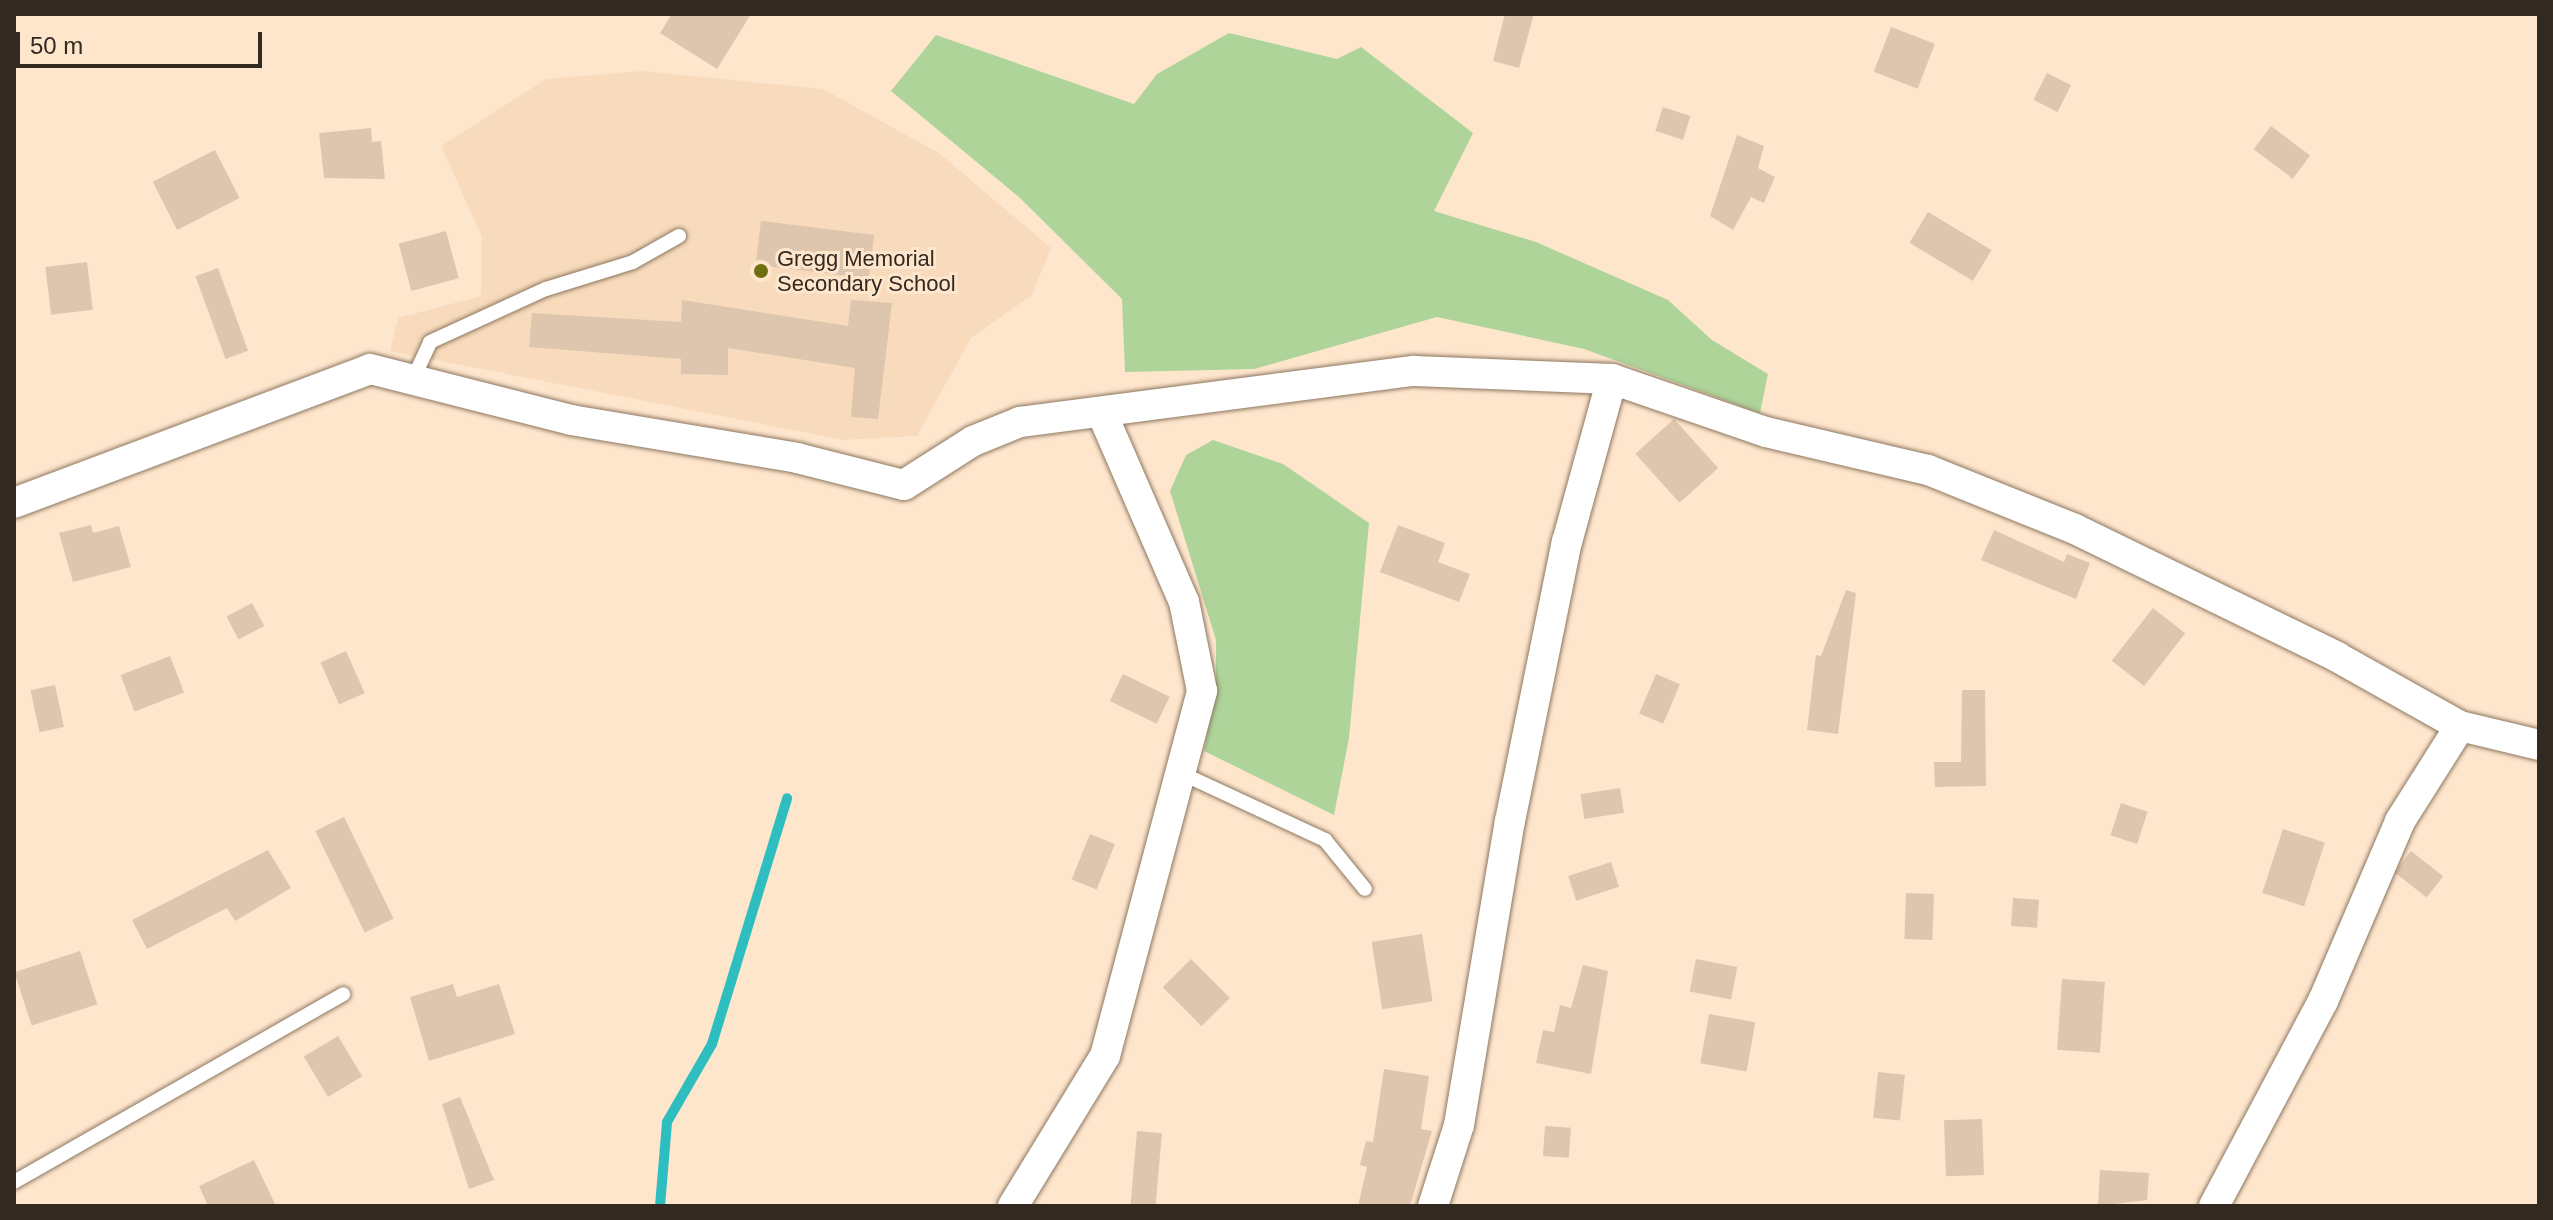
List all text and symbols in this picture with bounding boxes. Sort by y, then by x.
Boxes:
scale bar [20,16,266,66]
text: 50 m [30,32,83,59]
place label: Gregg Memorial Secondary School [777,245,956,296]
marker: Gregg Memorial Secondary School [752,262,770,280]

